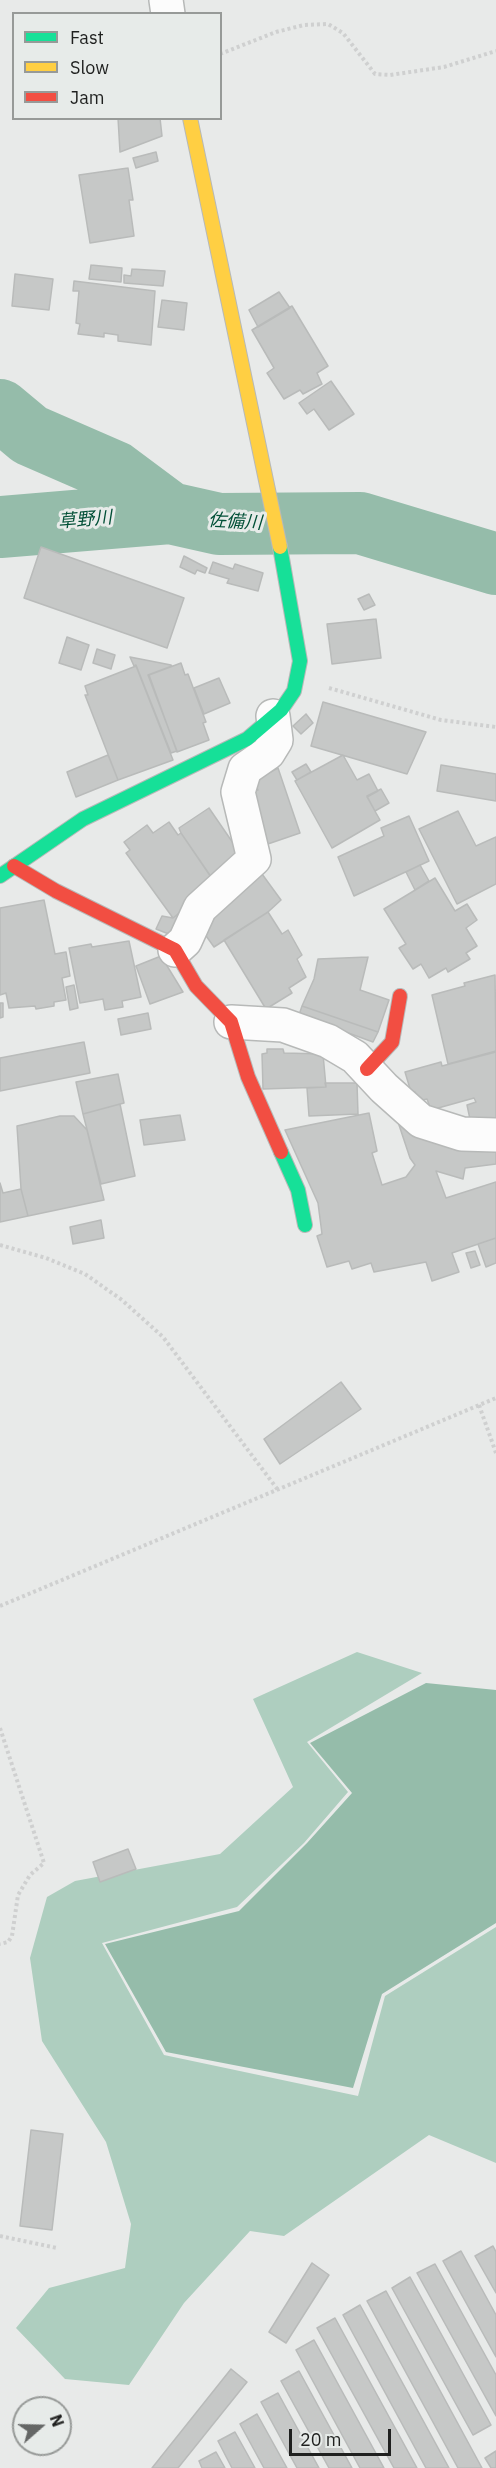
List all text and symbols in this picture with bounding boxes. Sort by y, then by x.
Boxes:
legend [12,12,222,120]
text: Fast [70,26,104,49]
text: Slow [70,56,109,79]
text: Jam [70,86,105,109]
water label: 草野川 [57,507,113,533]
water label: 佐備川 [207,510,263,534]
north arrow [12,2396,72,2456]
text: N [46,2412,68,2429]
scale bar [292,2417,394,2455]
text: 20 m [300,2428,342,2451]

